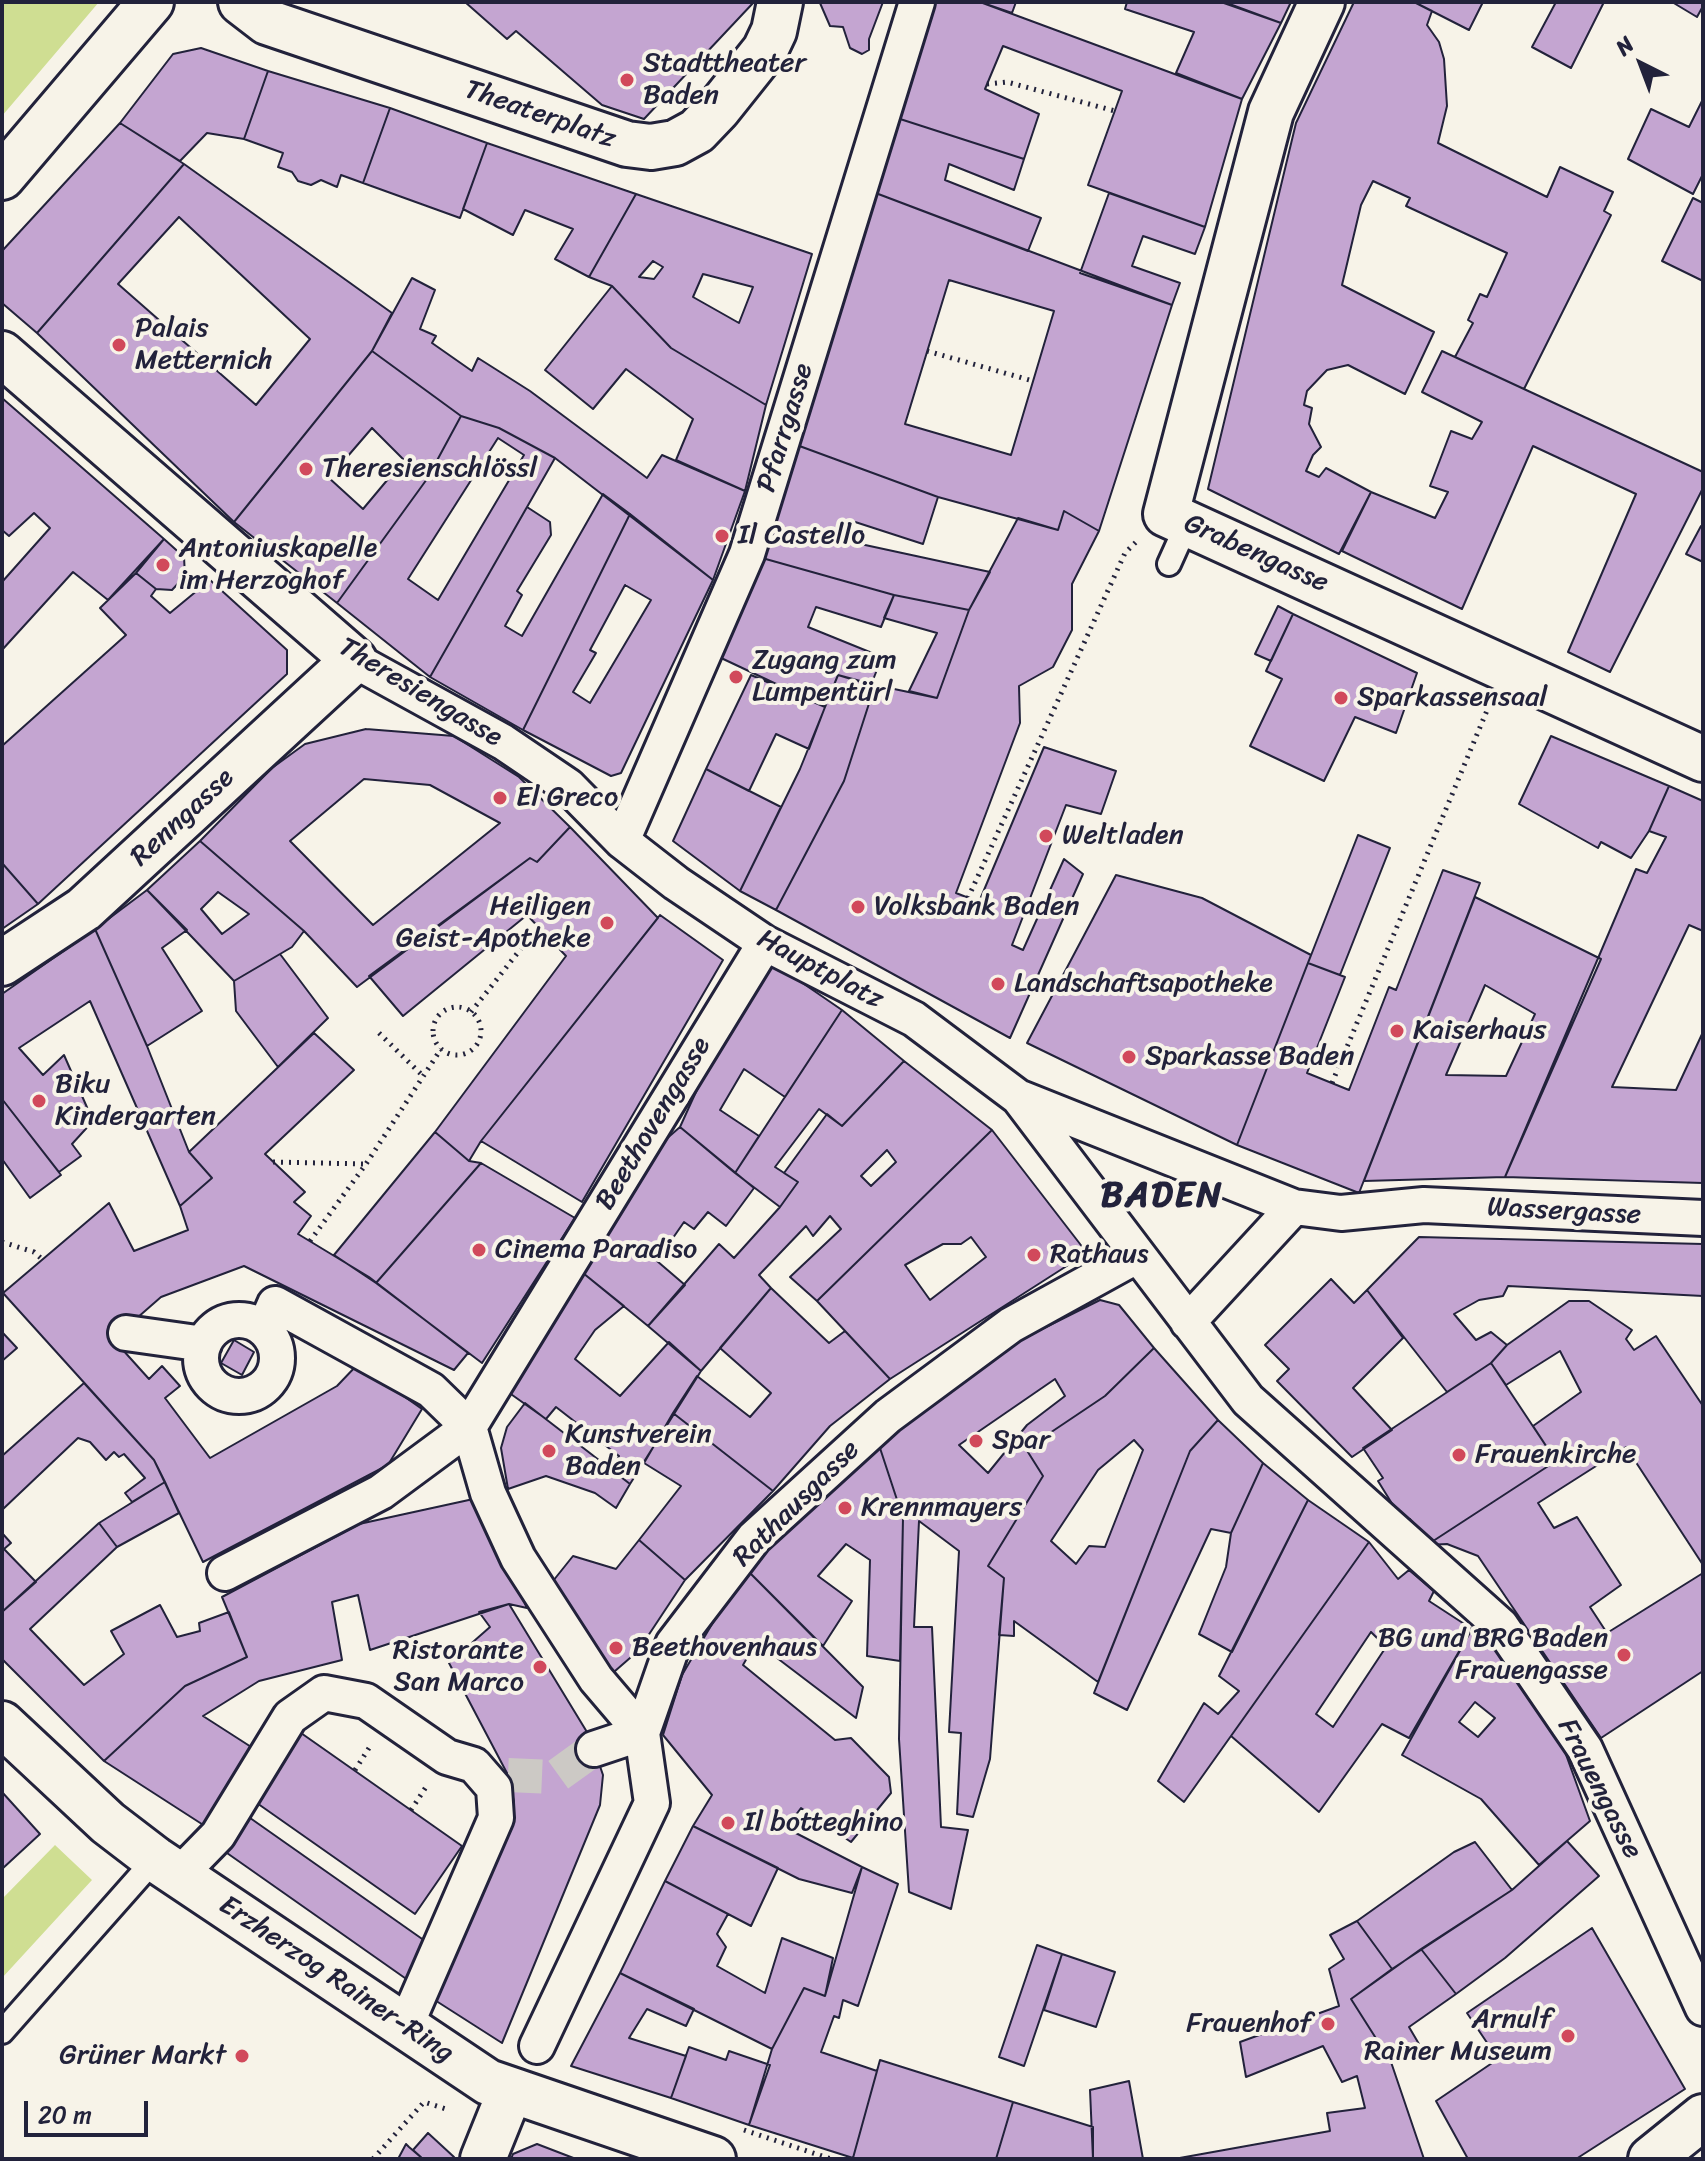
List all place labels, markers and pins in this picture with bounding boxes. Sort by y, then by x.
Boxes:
place label: Stadttheater Baden [643,47,806,113]
marker: Stadttheater Baden [618,71,636,89]
place label: Palais Metternich [135,312,273,378]
marker: Palais Metternich [110,336,128,354]
place label: Theresienschlössl [322,452,537,486]
marker: Theresienschlössl [297,460,315,478]
place label: Il Castello [738,519,865,553]
marker: Il Castello [713,527,731,545]
place label: Antoniuskapelle im Herzoghof [179,532,377,598]
marker: Antoniuskapelle im Herzoghof [154,556,172,574]
place label: Zugang zum Lumpentürl [752,644,897,710]
marker: Zugang zum Lumpentürl [727,668,745,686]
place label: Sparkassensaal [1357,681,1547,715]
marker: Sparkassensaal [1332,689,1350,707]
place label: El Greco [516,781,618,815]
marker: El Greco [491,789,509,807]
place label: Weltladen [1062,819,1184,853]
marker: Weltladen [1037,827,1055,845]
place label: Heiligen Geist-Apotheke [396,890,591,956]
place label: Volksbank Baden [874,890,1079,924]
marker: Volksbank Baden [849,898,867,916]
marker: Heiligen Geist-Apotheke [598,914,616,932]
place label: Landschaftsapotheke [1014,967,1273,1001]
marker: Landschaftsapotheke [989,975,1007,993]
place label: Kaiserhaus [1413,1014,1546,1048]
marker: Kaiserhaus [1388,1022,1406,1040]
place label: Sparkasse Baden [1145,1040,1354,1074]
marker: Sparkasse Baden [1120,1048,1138,1066]
place label: Biku Kindergarten [55,1068,216,1134]
marker: Biku Kindergarten [30,1092,48,1110]
place label: Cinema Paradiso [495,1233,697,1267]
place label: Rathaus [1050,1238,1149,1272]
marker: Cinema Paradiso [470,1241,488,1259]
marker: Rathaus [1025,1246,1043,1264]
place label: Kunstverein Baden [565,1418,712,1484]
place label: Spar [992,1424,1050,1458]
marker: Spar [967,1432,985,1450]
place label: Frauenkirche [1475,1438,1637,1472]
marker: Kunstverein Baden [540,1442,558,1460]
marker: Frauenkirche [1450,1446,1468,1464]
place label: Krennmayers [861,1491,1022,1525]
marker: Krennmayers [836,1499,854,1517]
place label: BG und BRG Baden Frauengasse [1378,1622,1608,1688]
place label: Beethovenhaus [632,1631,817,1665]
place label: Ristorante San Marco [393,1634,524,1700]
marker: Beethovenhaus [607,1639,625,1657]
marker: BG und BRG Baden Frauengasse [1615,1646,1633,1664]
marker: Ristorante San Marco [531,1658,549,1676]
place label: Il botteghino [744,1806,903,1840]
marker: Il botteghino [719,1814,737,1832]
place label: Arnulf Rainer Museum [1364,2003,1552,2069]
place label: Frauenhof [1186,2007,1312,2041]
marker: Frauenhof [1319,2015,1337,2033]
marker: Arnulf Rainer Museum [1559,2027,1577,2045]
place label: Grüner Markt [59,2039,226,2073]
marker: Grüner Markt [233,2047,251,2065]

